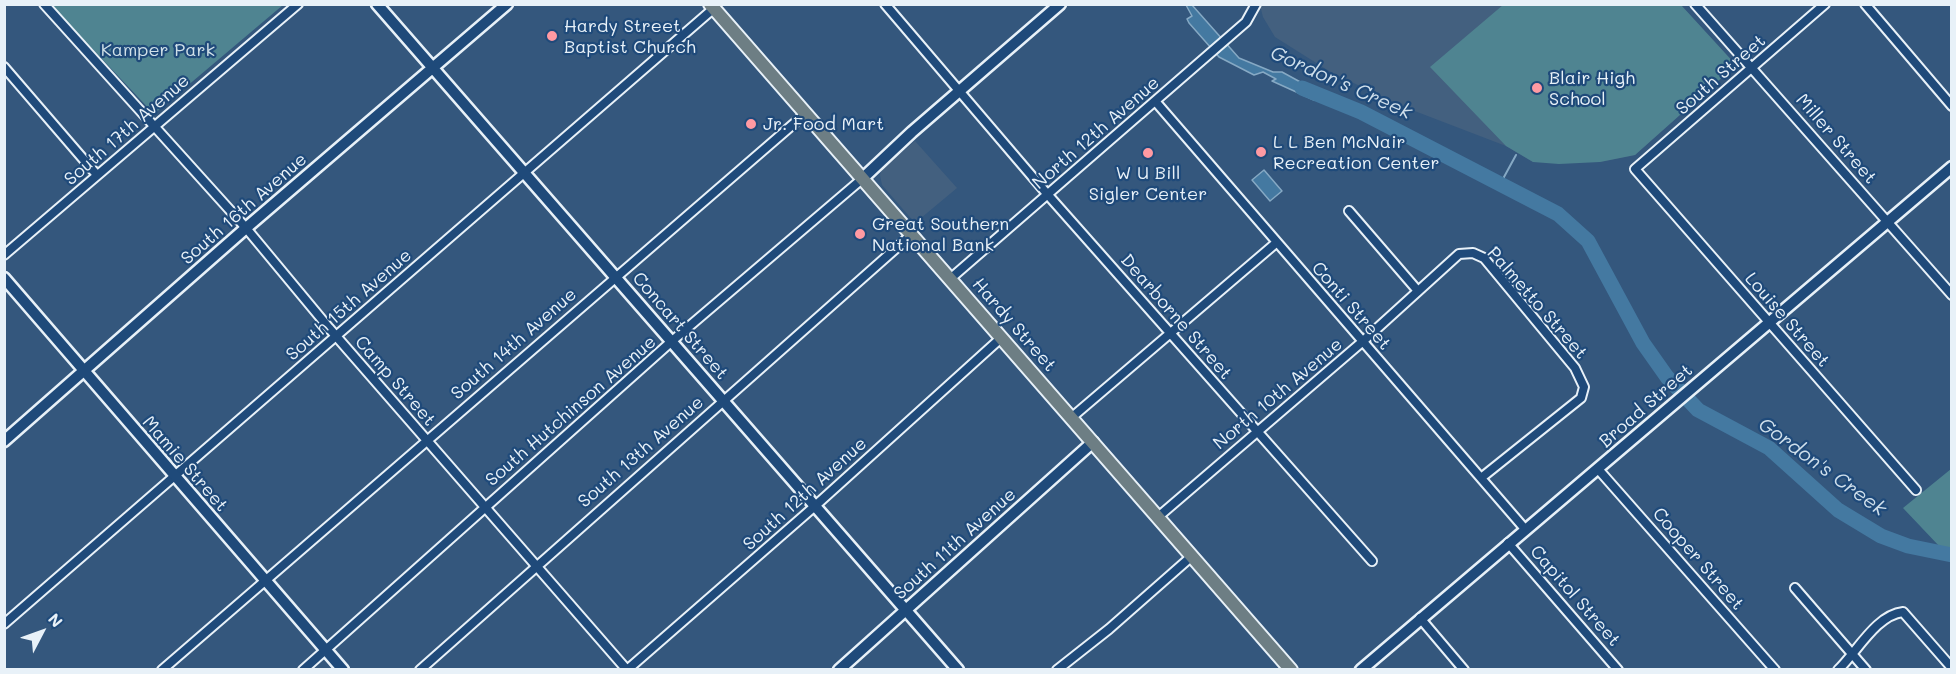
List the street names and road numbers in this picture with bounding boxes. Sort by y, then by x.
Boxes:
street label: South Street [1672,30,1770,120]
street label: South 17th Avenue [60,70,194,190]
street label: North 12th Avenue [1028,72,1164,194]
street label: Miller Street [1791,90,1881,188]
street label: South 16th Avenue [177,149,311,269]
street label: Palmetto Street [1482,242,1592,364]
street label: South 15th Avenue [282,245,416,365]
street label: Dearborne Street [1116,250,1236,384]
street label: Conti Street [1307,257,1395,355]
street label: Concart Street [627,268,733,384]
street label: Louise Street [1740,268,1834,372]
street label: Hardy Street [967,274,1061,376]
street label: South 14th Avenue [447,284,581,404]
street label: Camp Street [350,331,440,431]
street label: South Hutchinson Avenue [481,331,661,491]
street label: North 10th Avenue [1209,334,1347,454]
street label: Broad Street [1595,360,1697,452]
street label: South 13th Avenue [574,392,708,512]
street label: Mamie Street [138,412,232,516]
street label: South 12th Avenue [739,433,871,555]
street label: South 11th Avenue [890,484,1020,604]
street label: Cooper Street [1648,503,1748,615]
street label: Capitol Street [1525,541,1625,651]

